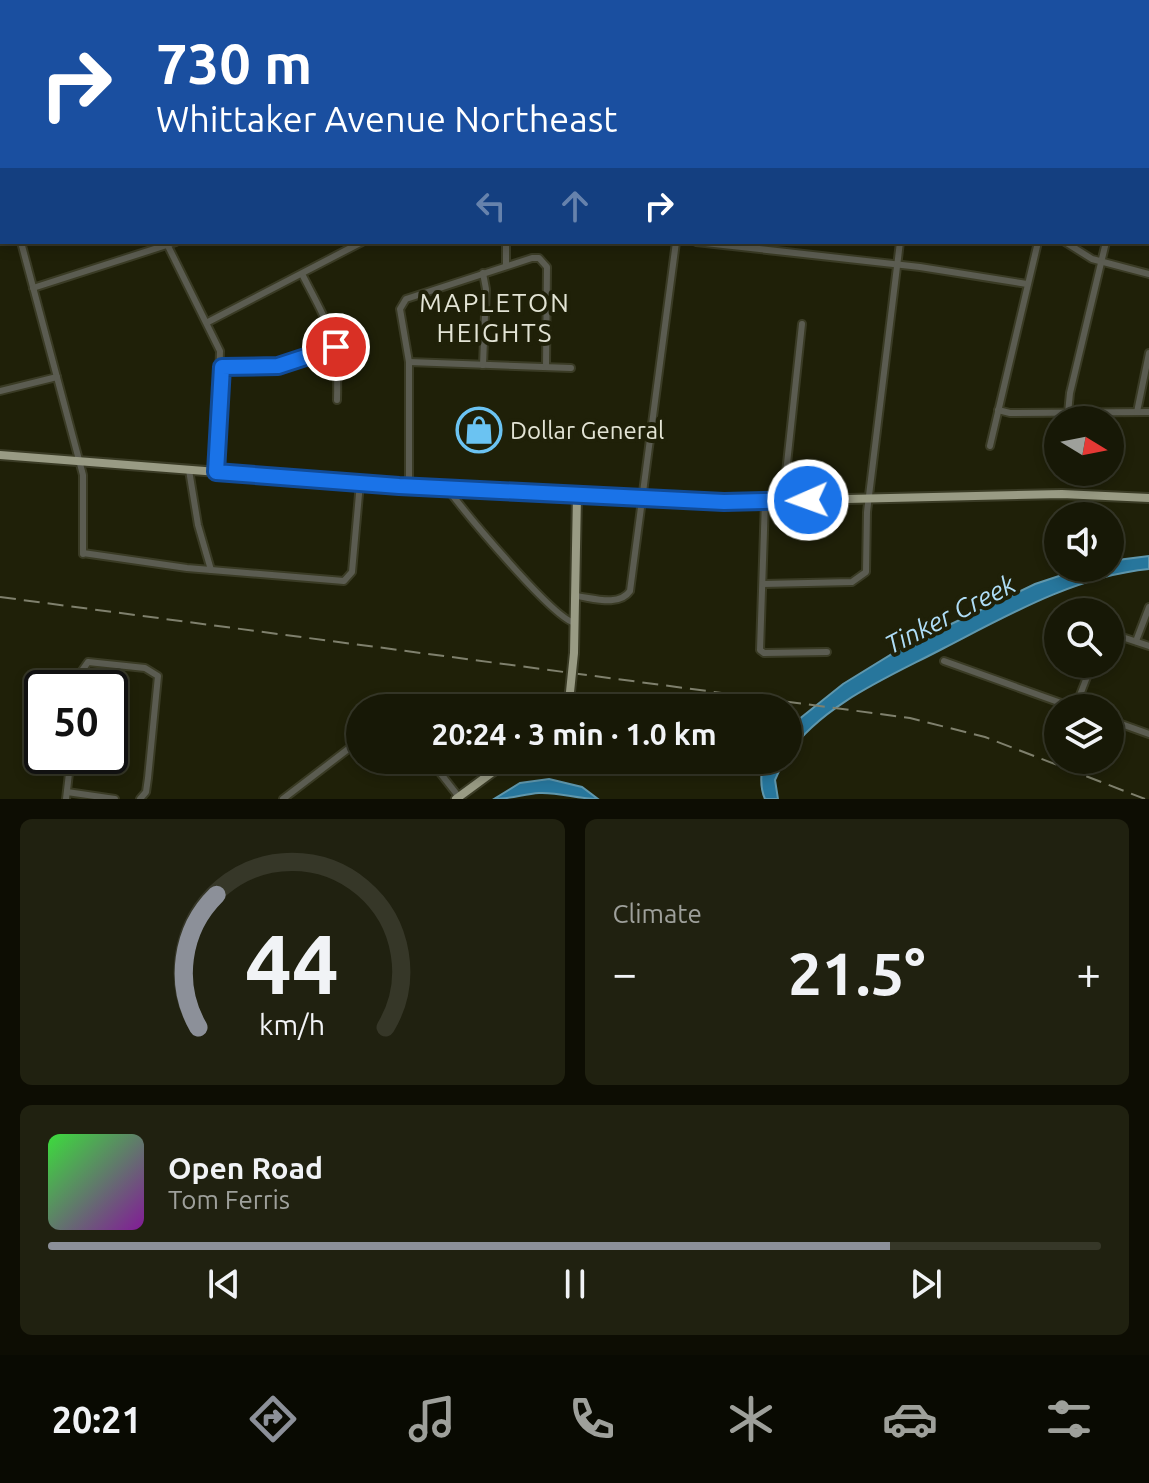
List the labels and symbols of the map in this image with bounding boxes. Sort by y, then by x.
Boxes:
district label: MAPLETON HEIGHTS [419,288,571,347]
pin [302,313,370,381]
shop icon: Dollar General [455,406,503,454]
north arrow [1044,406,1124,486]
place label: Dollar General [510,417,664,444]
position arrow [766,458,850,542]
water label: Tinker Creek [880,568,1021,659]
speed limit sign: 50 [24,670,128,774]

